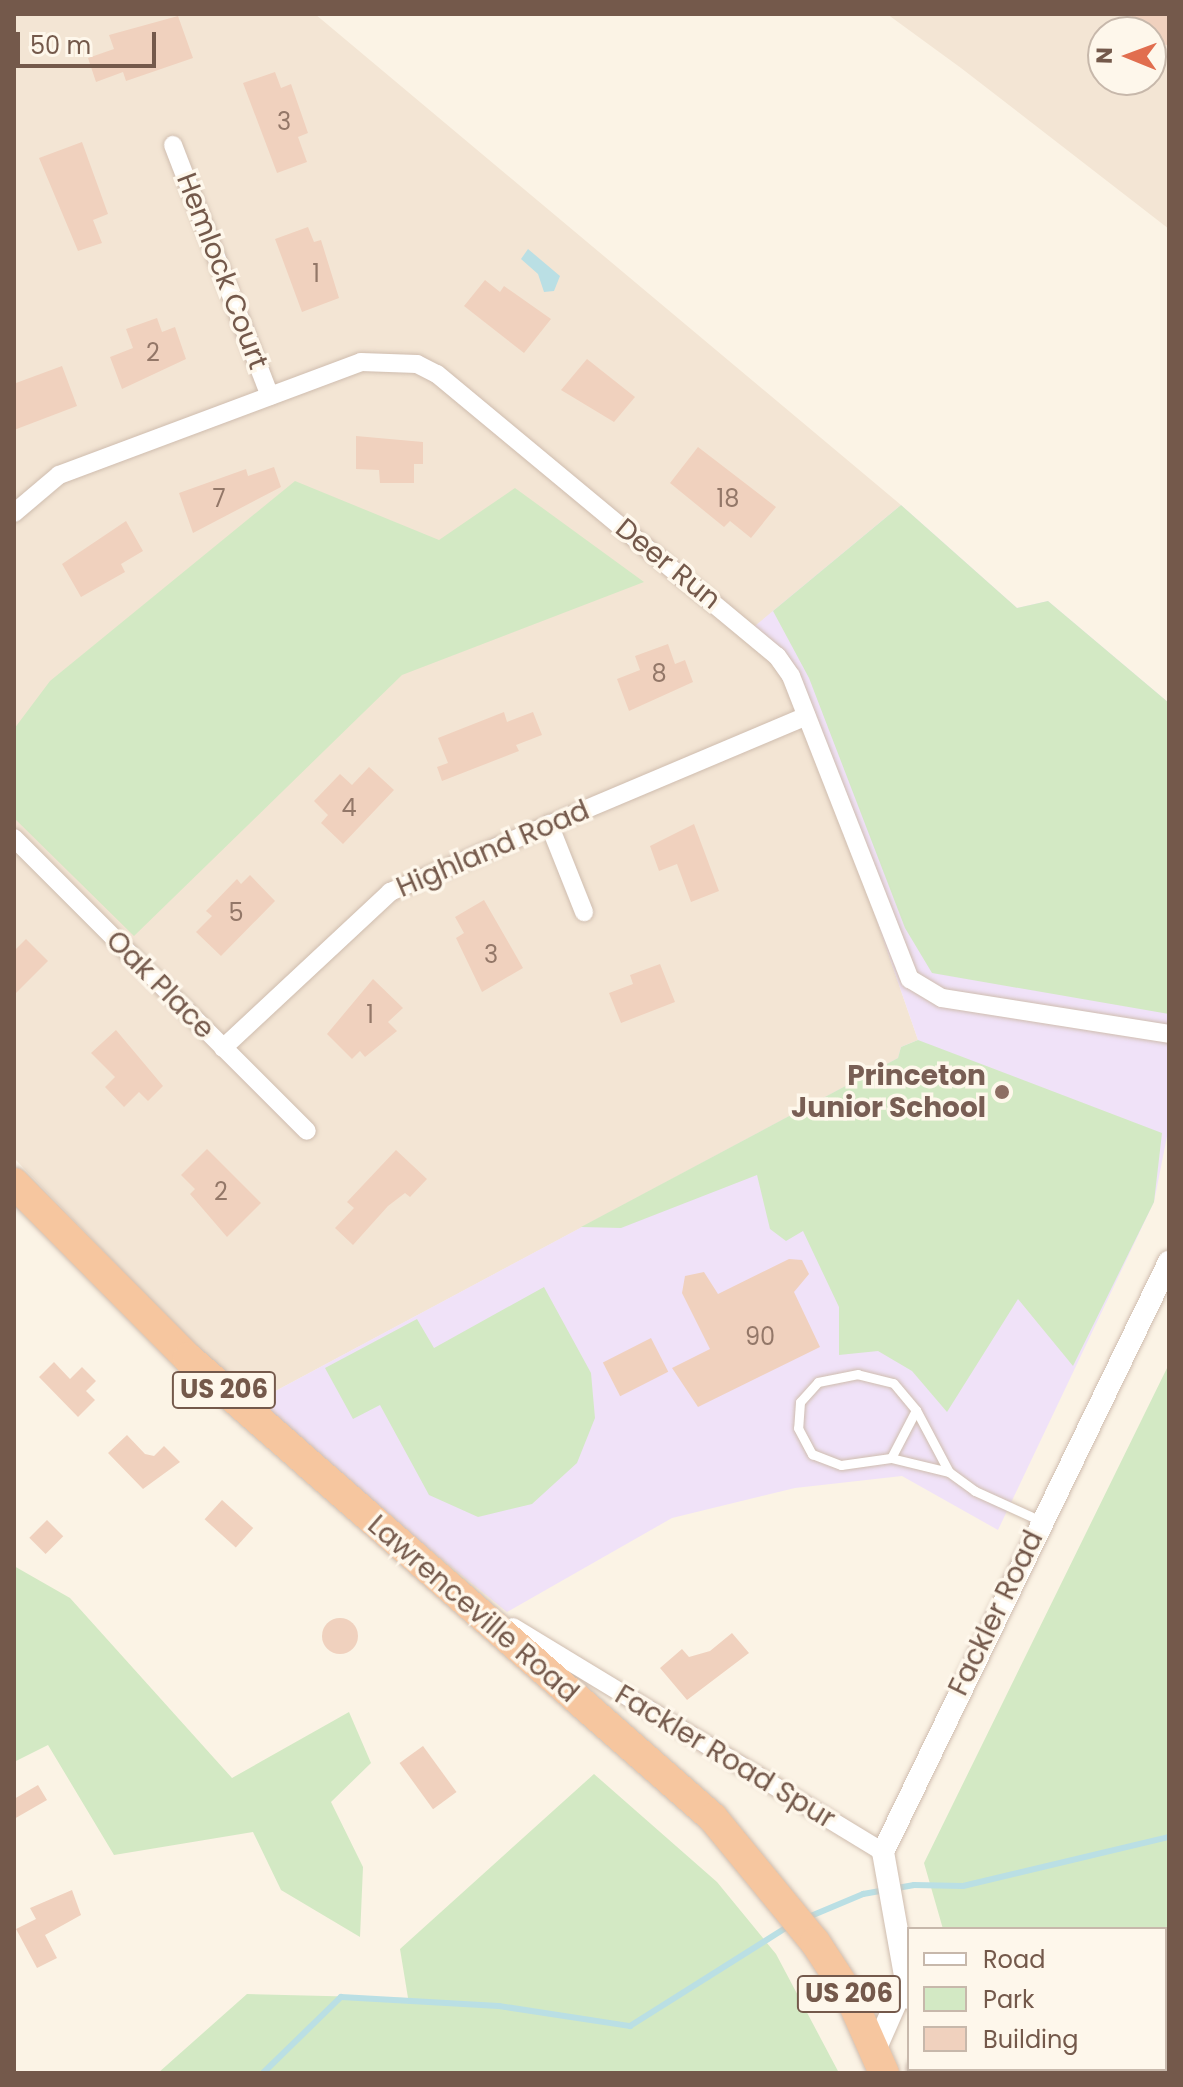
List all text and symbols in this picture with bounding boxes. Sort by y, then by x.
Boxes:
scale bar [20,16,160,66]
north arrow [1087,16,1167,96]
text: 50 m [30,29,91,62]
text: N [1089,47,1120,64]
house number: 3 [277,108,291,136]
street label: Hemlock Court [169,168,275,374]
house number: 1 [312,260,320,288]
house number: 2 [146,339,160,367]
house number: 7 [212,485,226,513]
house number: 18 [717,485,739,513]
street label: Deer Run [609,512,727,616]
house number: 8 [651,660,667,688]
street label: Highland Road [392,793,594,905]
house number: 4 [341,794,357,822]
house number: 5 [228,899,244,927]
street label: Oak Place [99,924,221,1046]
house number: 3 [484,941,498,969]
house number: 1 [366,1001,374,1029]
place label: Princeton Junior School [791,1059,986,1125]
marker: Princeton Junior School [993,1083,1011,1101]
house number: 2 [214,1178,228,1206]
house number: 90 [745,1323,775,1351]
road number: US 206 [170,1368,278,1412]
street label: Lawrenceville Road [361,1508,585,1710]
street label: Fackler Road [942,1525,1050,1701]
street label: Fackler Road Spur [609,1678,841,1836]
legend [907,1927,1167,2071]
text: Road [983,1943,1045,1976]
road number: US 206 [795,1972,903,2016]
text: Park [983,1983,1034,2016]
text: Building [983,2023,1079,2056]

